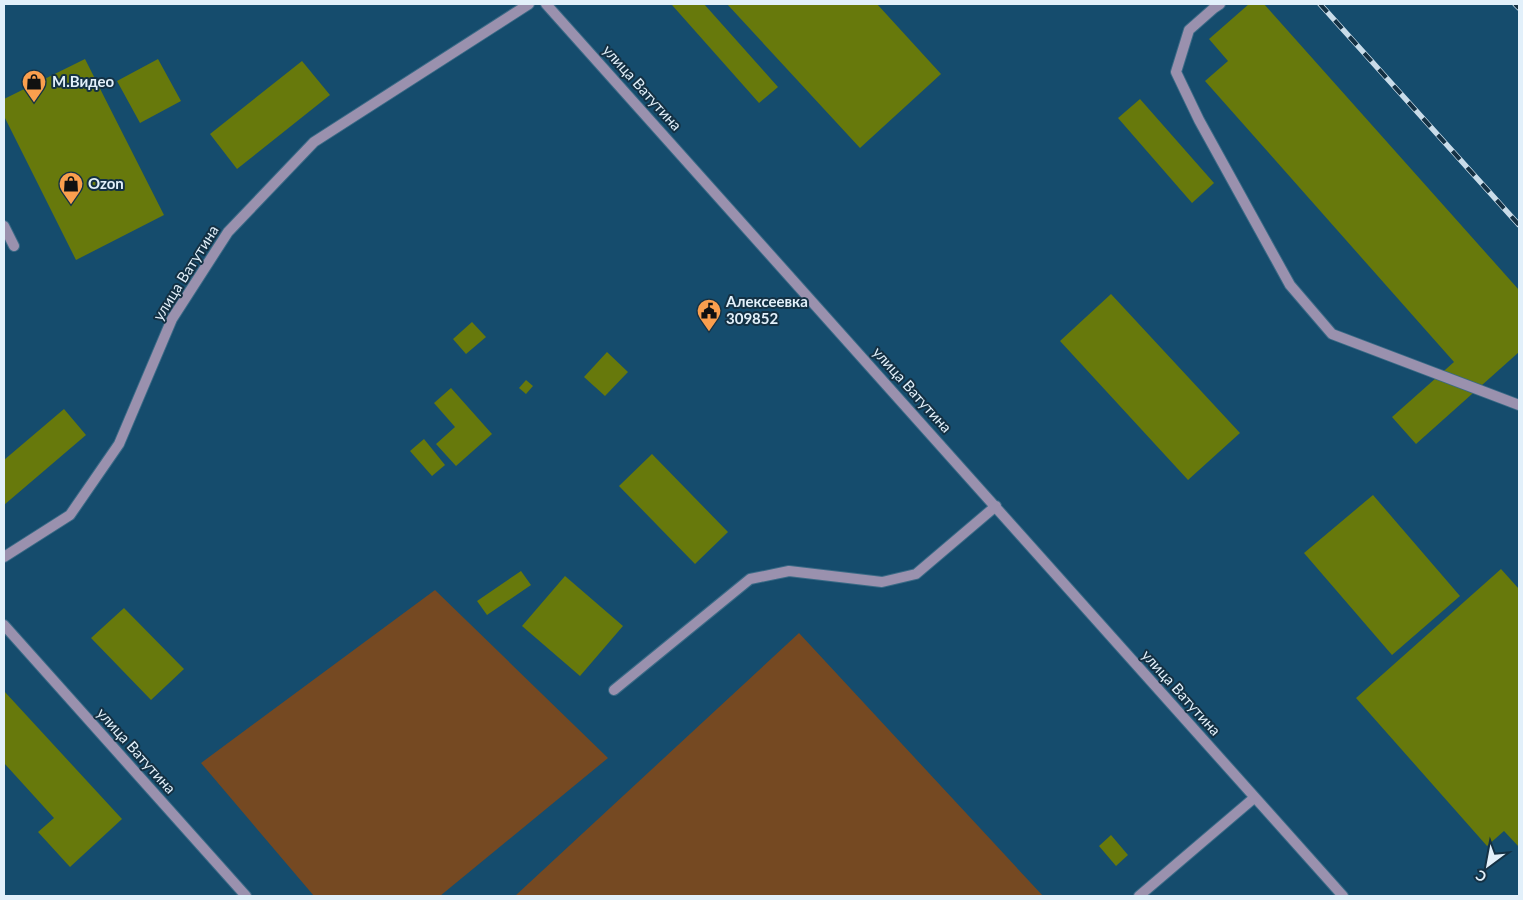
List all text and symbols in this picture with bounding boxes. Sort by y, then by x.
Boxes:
street label: улица Ватутина [600,41,686,134]
shop icon: М.Видео [21,69,47,103]
place label: М.Видео [52,72,115,90]
shop icon: Ozon [58,171,84,205]
place label: Ozon [88,174,124,192]
street label: улица Ватутина [149,221,222,323]
place label: Алексеевка 309852 [725,292,808,327]
public building icon: Алексеевка 309852 [696,298,722,332]
street label: улица Ватутина [870,343,956,436]
street label: улица Ватутина [1139,646,1225,739]
street label: улица Ватутина [94,704,180,797]
north arrow [1463,840,1513,890]
text: С [1472,866,1489,886]

